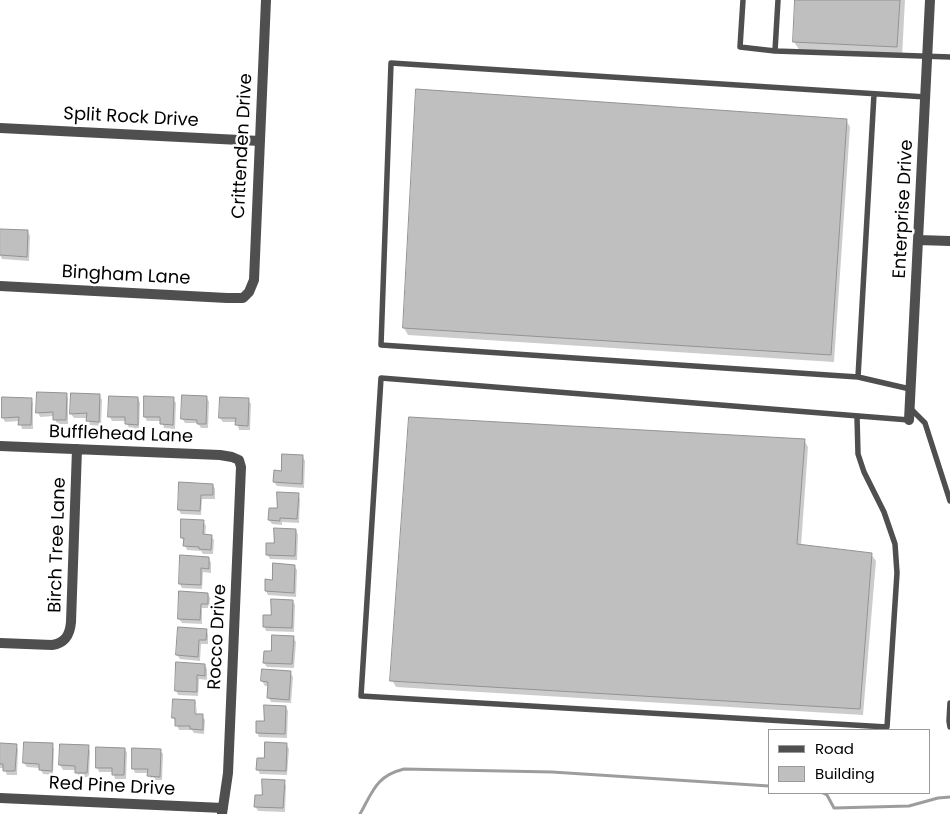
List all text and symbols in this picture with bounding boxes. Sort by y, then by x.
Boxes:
street label: Crittenden Drive [228,73,258,219]
street label: Split Rock Drive [63,104,199,132]
street label: Enterprise Drive [890,139,918,279]
street label: Bingham Lane [61,262,191,290]
street label: Bufflehead Lane [48,422,194,448]
street label: Birch Tree Lane [45,477,71,613]
street label: Rocco Drive [204,584,232,690]
legend [768,729,930,794]
text: Road [815,738,854,759]
text: Building [815,763,875,784]
street label: Red Pine Drive [48,773,176,801]

